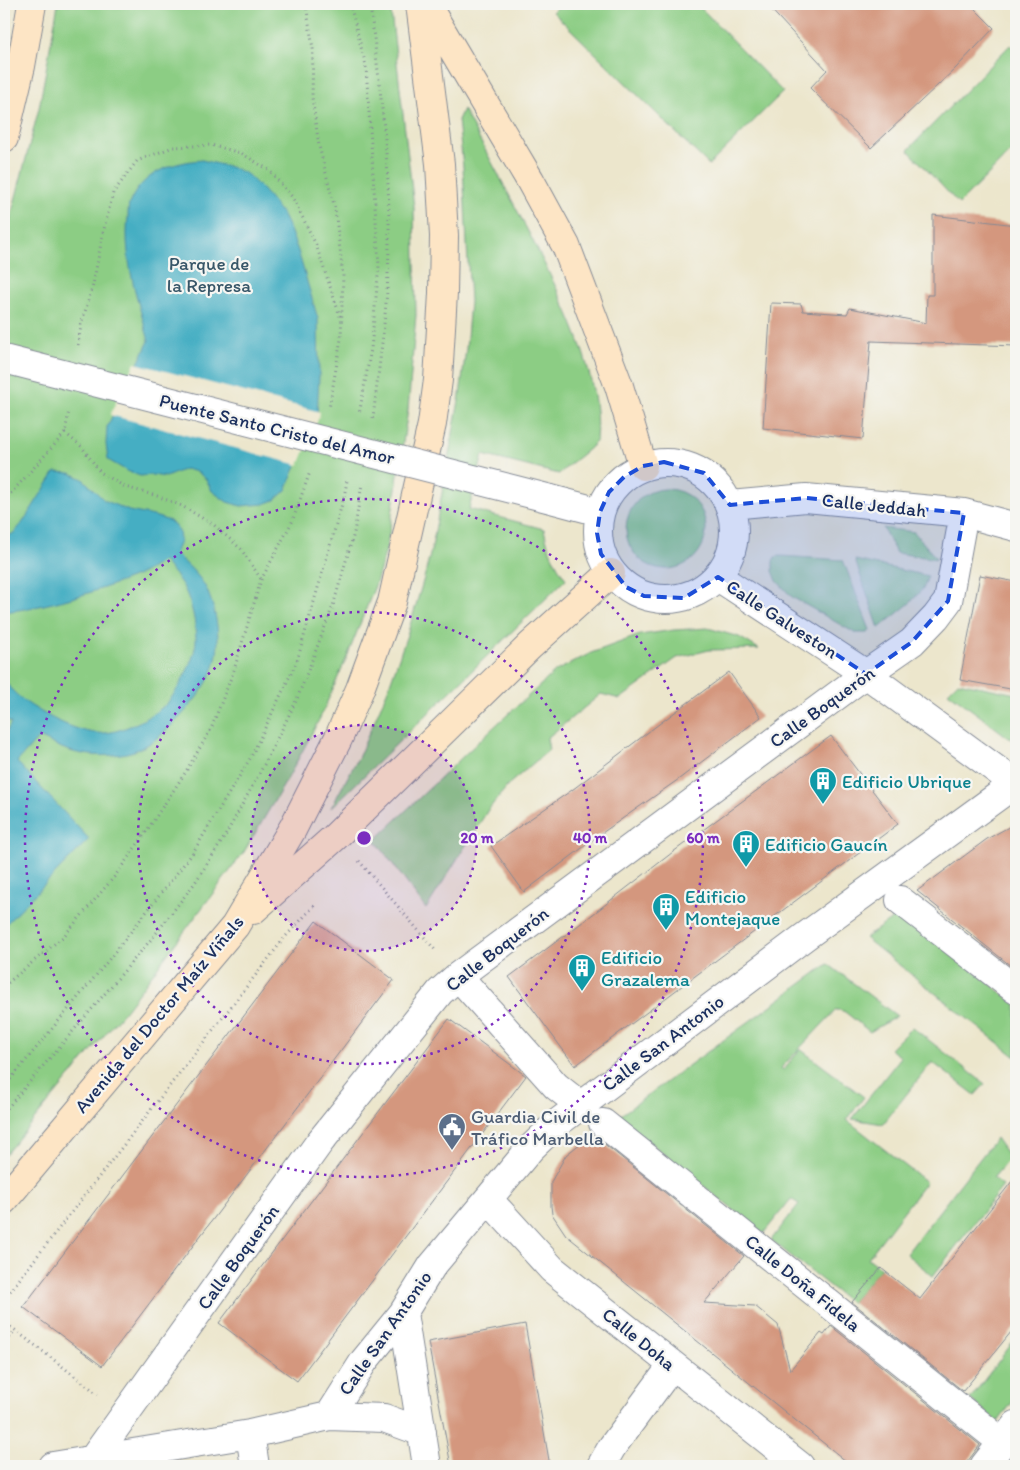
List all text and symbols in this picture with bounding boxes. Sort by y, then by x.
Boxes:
park label: Parque de la Represa [167,252,251,297]
street label: Puente Santo Cristo del Amor [157,389,398,470]
street label: Calle Jeddah [821,488,927,522]
street label: Calle Galveston [722,574,842,664]
street label: Calle Boquerón [765,661,879,753]
building icon: Edificio Ubrique [808,766,838,805]
place label: Edificio Ubrique [842,770,972,793]
centre of rings [355,829,373,847]
text: 20 m [460,829,494,847]
text: 40 m [573,829,608,847]
text: 60 m [686,829,720,847]
building icon: Edificio Gaucín [731,829,761,868]
place label: Edificio Gaucín [765,833,888,856]
place label: Edificio Montejaque [685,885,780,930]
building icon: Edificio Montejaque [651,892,681,931]
street label: Calle Boquerón [441,902,553,996]
street label: Avenida del Doctor Maíz Viñals [70,910,248,1118]
place label: Edificio Grazalema [601,946,690,991]
building icon: Edificio Grazalema [567,953,597,992]
street label: Calle San Antonio [597,990,729,1096]
place label: Guardia Civil de Tráfico Marbella [471,1105,604,1150]
public building icon: Guardia Civil de Tráfico Marbella [437,1112,467,1151]
street label: Calle Boquerón [192,1200,284,1314]
street label: Calle Doña Fidela [741,1229,866,1337]
street label: Calle San Antonio [333,1266,437,1400]
street label: Calle Doha [598,1302,680,1376]

